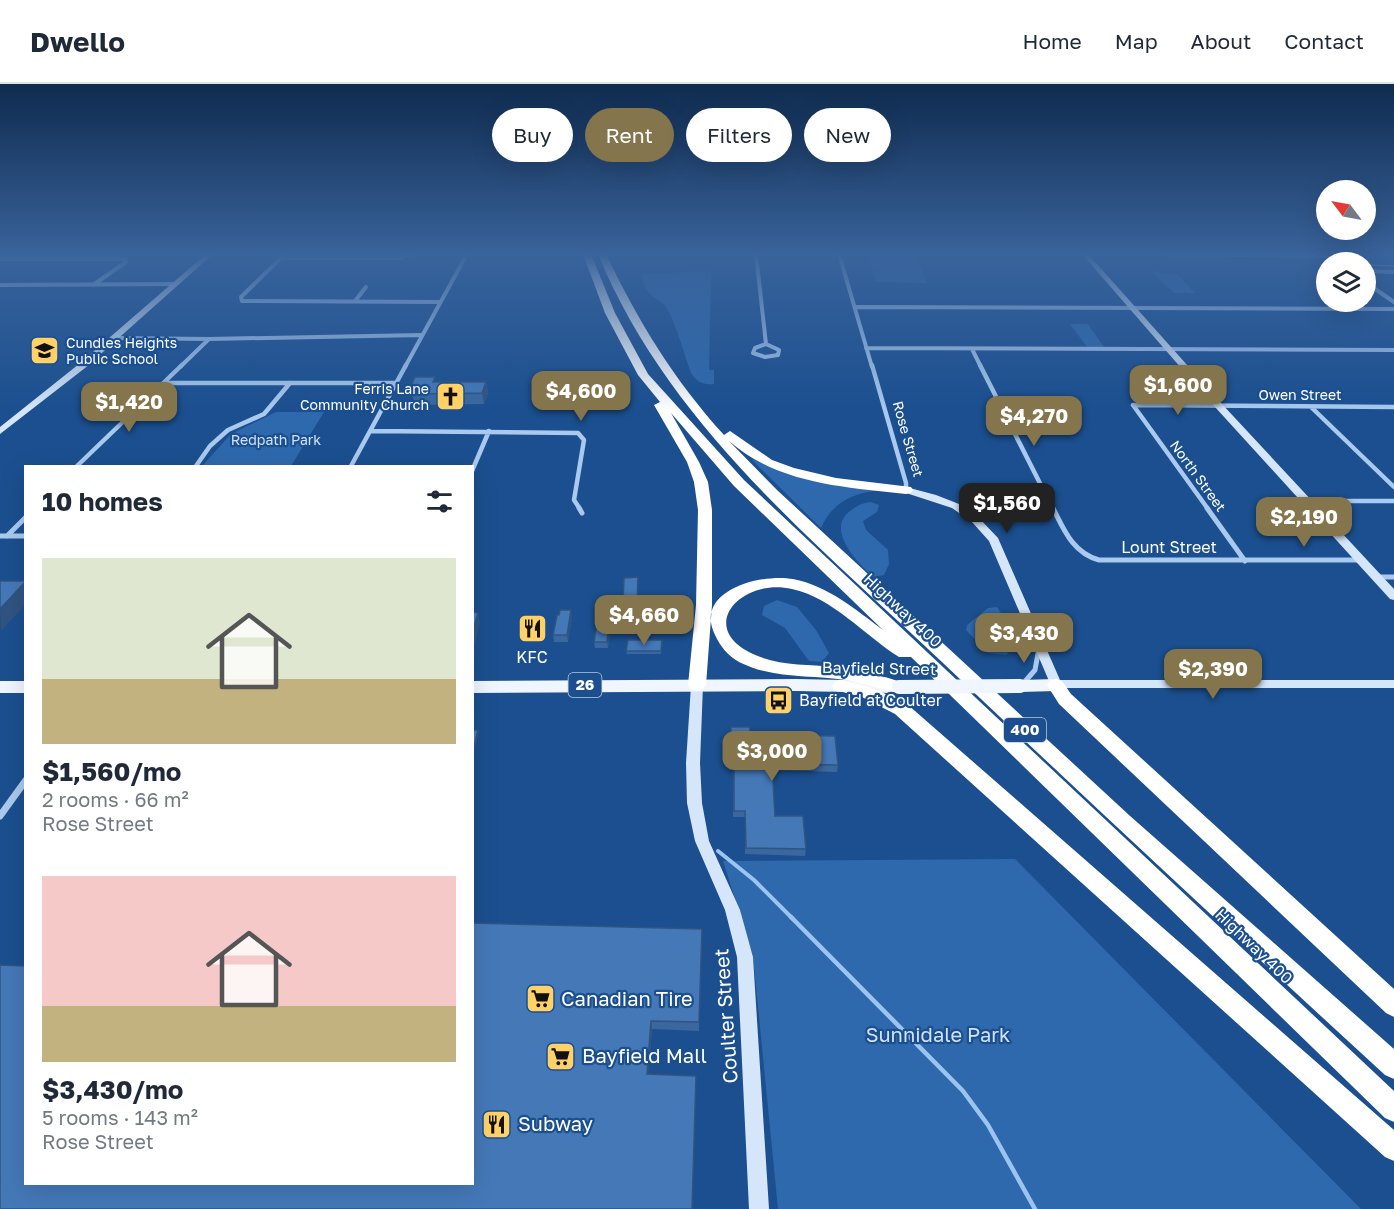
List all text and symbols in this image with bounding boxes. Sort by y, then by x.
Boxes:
text: Dwello [30,25,125,58]
text: Home [1022,28,1082,54]
text: Map [1115,28,1158,54]
text: About [1191,28,1251,54]
text: Contact [1284,28,1364,54]
chip: Buy [492,108,573,162]
chip: Rent [585,108,674,162]
chip: Filters [686,108,792,162]
chip: New [804,108,891,162]
north arrow [1316,180,1376,240]
map controls [1316,180,1376,312]
button: layers [1316,252,1376,312]
place label: Cundles Heights Public School [66,334,177,367]
school or university icon: Cundles Heights Public School [29,335,61,367]
pin: $1,600 [1129,365,1227,416]
pin: $4,600 [532,371,630,422]
text: $1,600 [1144,372,1212,396]
text: $4,600 [546,378,617,402]
place label: Ferris Lane Community Church [300,380,429,413]
church icon: Ferris Lane Community Church [434,381,466,413]
pin: $1,420 [80,382,178,433]
street label: Owen Street [1258,386,1342,403]
text: $1,420 [95,389,163,413]
pin: $4,270 [985,396,1083,447]
street label: Rose Street [890,399,927,479]
text: $4,270 [1000,403,1068,427]
park label: Redpath Park [231,431,321,448]
street label: North Street [1167,437,1230,515]
pin: $1,560 [958,483,1056,534]
icon: filters [423,485,456,518]
text: 10 homes [42,486,163,517]
text: $1,560 [973,490,1041,514]
pin: $2,190 [1255,497,1353,548]
text: $2,190 [1270,504,1338,528]
street label: Lount Street [1121,537,1217,557]
street label: Highway 400 [860,569,946,651]
pin: $4,660 [595,595,693,646]
icon: home [195,597,303,705]
text: $4,660 [609,602,679,626]
restaurant icon: KFC [516,613,548,645]
pin: $3,430 [975,613,1073,664]
text: $3,430 [989,620,1059,644]
place label: KFC [516,647,548,667]
pin: $2,390 [1164,649,1262,700]
text: $2,390 [1178,656,1248,680]
street label: Bayfield Street [822,657,936,679]
road number: 26 [568,673,602,697]
bus stop icon: Bayfield at Coulter [762,684,794,716]
place label: Bayfield at Coulter [799,690,942,710]
road number: 400 [1004,718,1046,742]
pin: $3,000 [723,731,821,782]
text: $3,000 [737,738,808,762]
text: $1,560/mo [42,756,181,787]
text: 2 rooms · 66 m² [42,787,189,811]
text: Rose Street [42,811,154,835]
street label: Highway 400 [1211,904,1297,988]
icon: home [195,915,303,1023]
street label: Coulter Street [708,948,742,1084]
supermarket icon: Canadian Tire [524,983,556,1015]
place label: Canadian Tire [561,986,693,1010]
park label: Sunnidale Park [866,1022,1010,1046]
supermarket icon: Bayfield Mall [545,1040,577,1072]
place label: Bayfield Mall [582,1043,707,1067]
text: $3,430/mo [42,1074,183,1105]
text: 5 rooms · 143 m² [42,1105,198,1129]
restaurant icon: Subway [481,1108,513,1140]
place label: Subway [518,1111,593,1135]
text: Rose Street [42,1129,154,1153]

